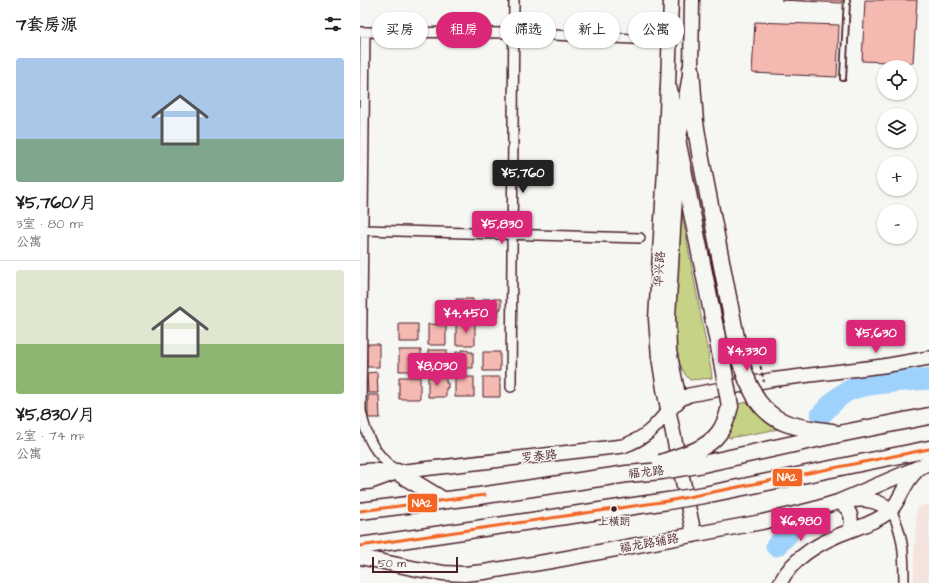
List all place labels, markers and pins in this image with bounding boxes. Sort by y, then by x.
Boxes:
pin: ¥5,760 [490,160,556,194]
pin: ¥5,830 [469,211,535,245]
pin: ¥4,450 [433,300,499,334]
pin: ¥5,630 [843,320,909,354]
pin: ¥4,330 [714,338,780,372]
pin: ¥8,030 [404,353,470,387]
marker: 上横朗 [609,504,619,514]
pin: ¥6,980 [768,508,834,542]
place label: 上横朗 [598,514,631,529]

